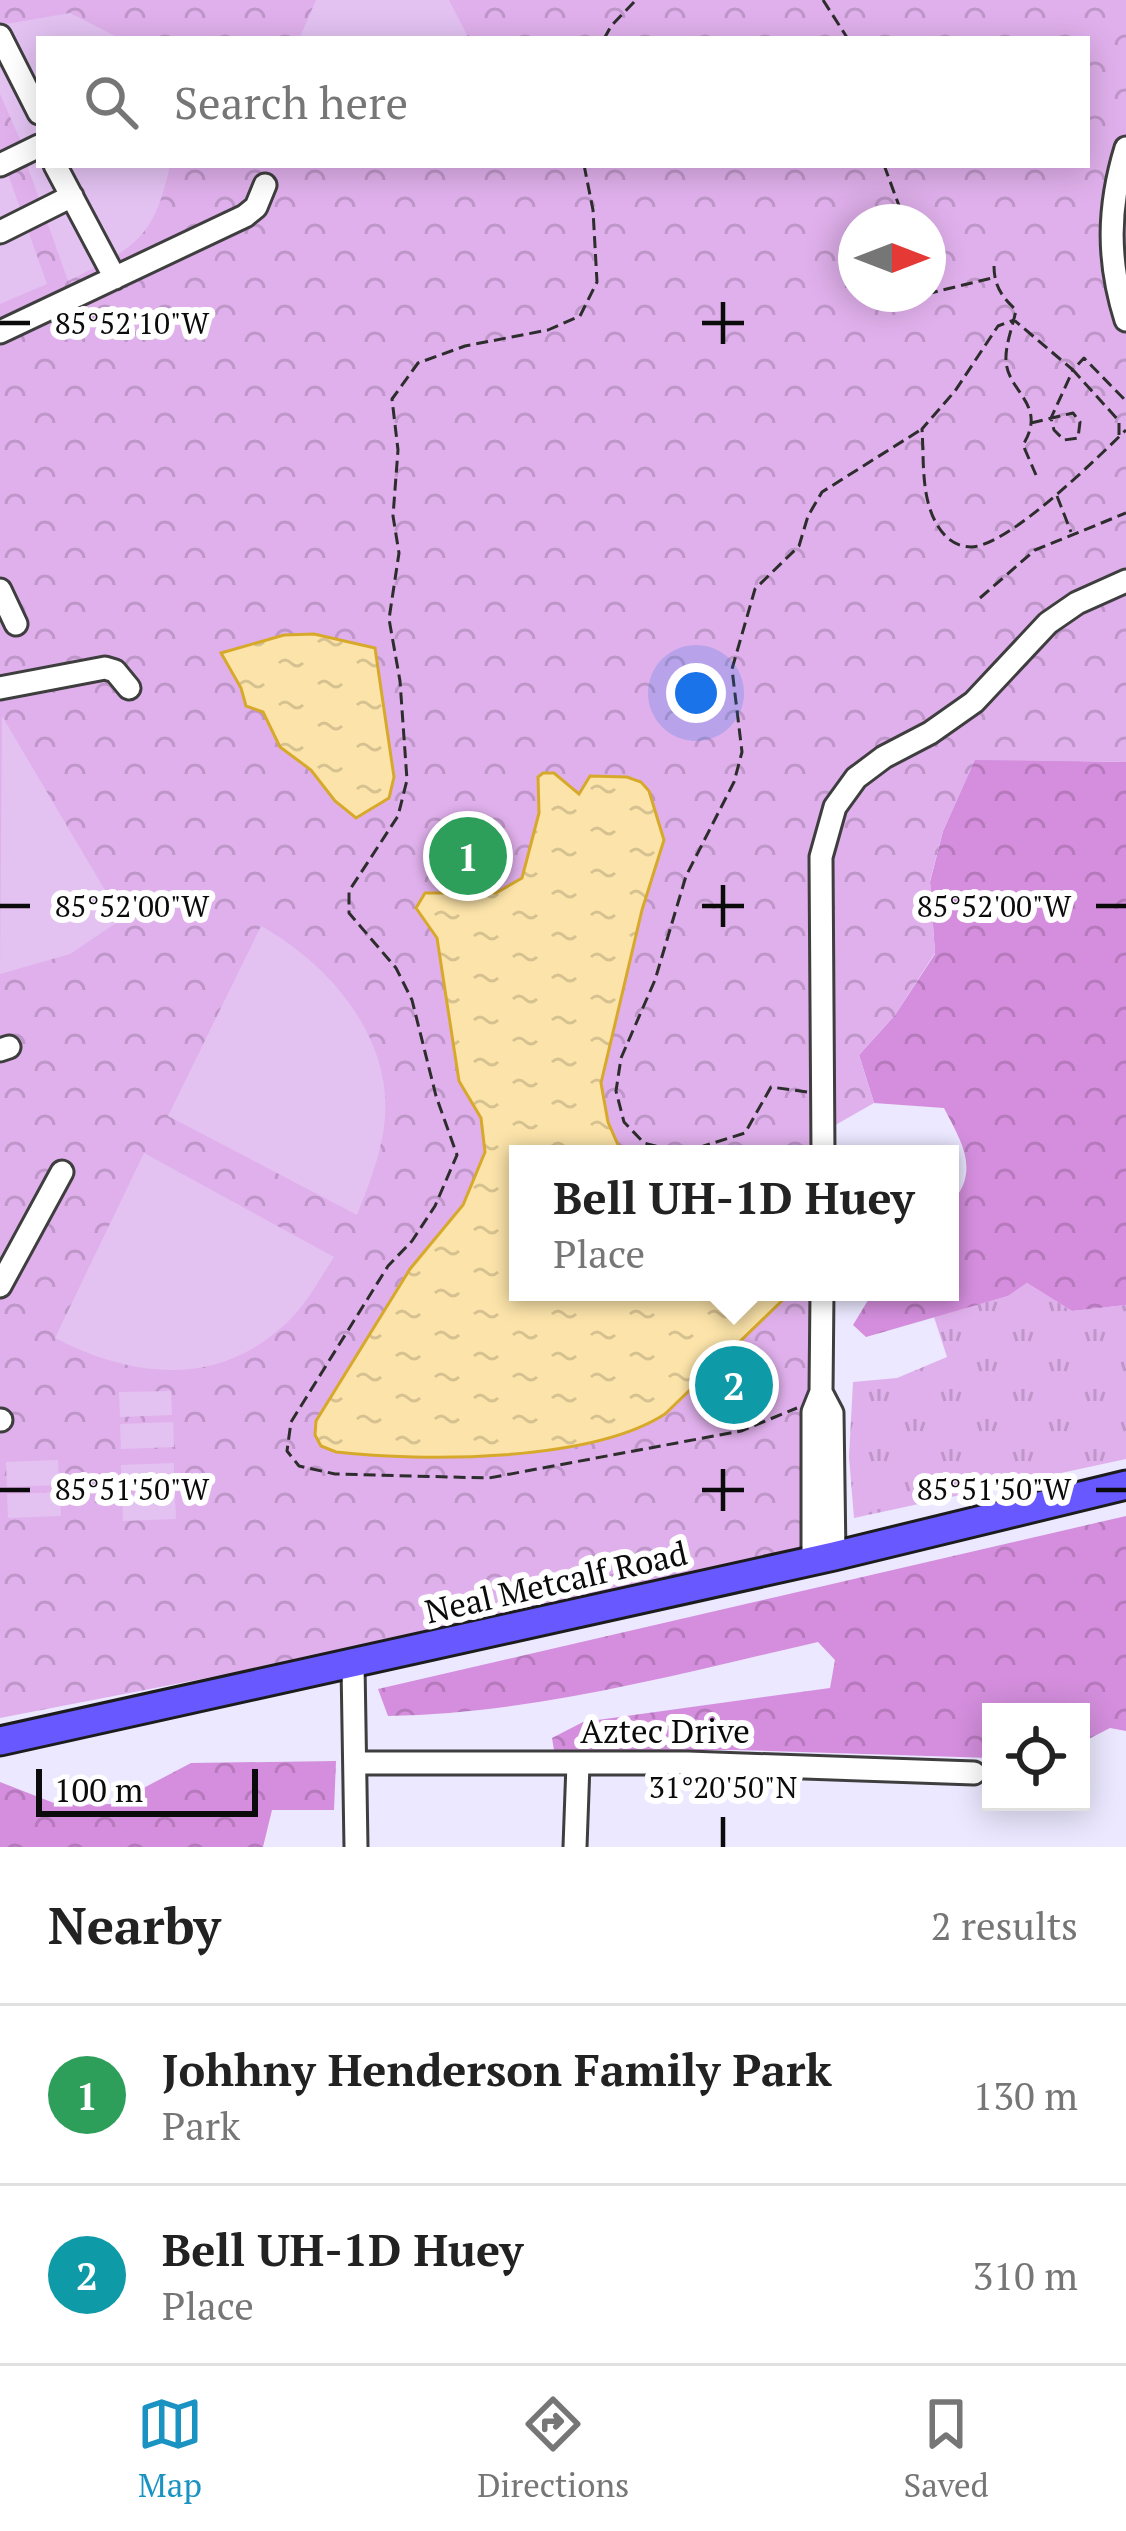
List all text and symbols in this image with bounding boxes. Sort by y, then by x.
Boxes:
search box [36,36,1090,168]
icon: search [78,69,144,135]
text: Search here [174,72,408,132]
north arrow [838,204,946,312]
text: 85°52'10"W [55,303,210,343]
your location [666,663,726,723]
pin: 1 [429,811,507,901]
text: 85°52'00"W [55,886,210,926]
text: 85°52'00"W [917,886,1072,926]
popup [509,1145,959,1301]
text: Bell UH-1D Huey [553,1167,915,1227]
text: Place [553,1227,645,1279]
pin: 2 [695,1340,773,1430]
text: 85°51'50"W [55,1469,210,1509]
text: 85°51'50"W [917,1469,1072,1509]
street label: Neal Metcalf Road [421,1530,691,1633]
map controls [982,1703,1090,1811]
button: locate [982,1703,1090,1811]
street label: Aztec Drive [580,1709,750,1752]
scale bar [36,1763,258,1816]
text: 31°20'50"N [649,1767,797,1807]
text: 100 m [54,1768,143,1811]
text: Nearby [48,1891,221,1959]
text: 2 results [931,1899,1078,1951]
text: Johhny Henderson Family Park [162,2039,832,2099]
text: 1 [76,2069,98,2121]
text: 130 m [973,2069,1078,2121]
text: Park [162,2099,240,2151]
text: Bell UH-1D Huey [162,2219,523,2279]
text: 2 [76,2249,98,2301]
text: 310 m [973,2249,1078,2301]
text: Place [162,2279,254,2331]
tab: Map [137,2391,203,2506]
tab: Directions [477,2391,629,2506]
tab: Saved [904,2391,989,2506]

